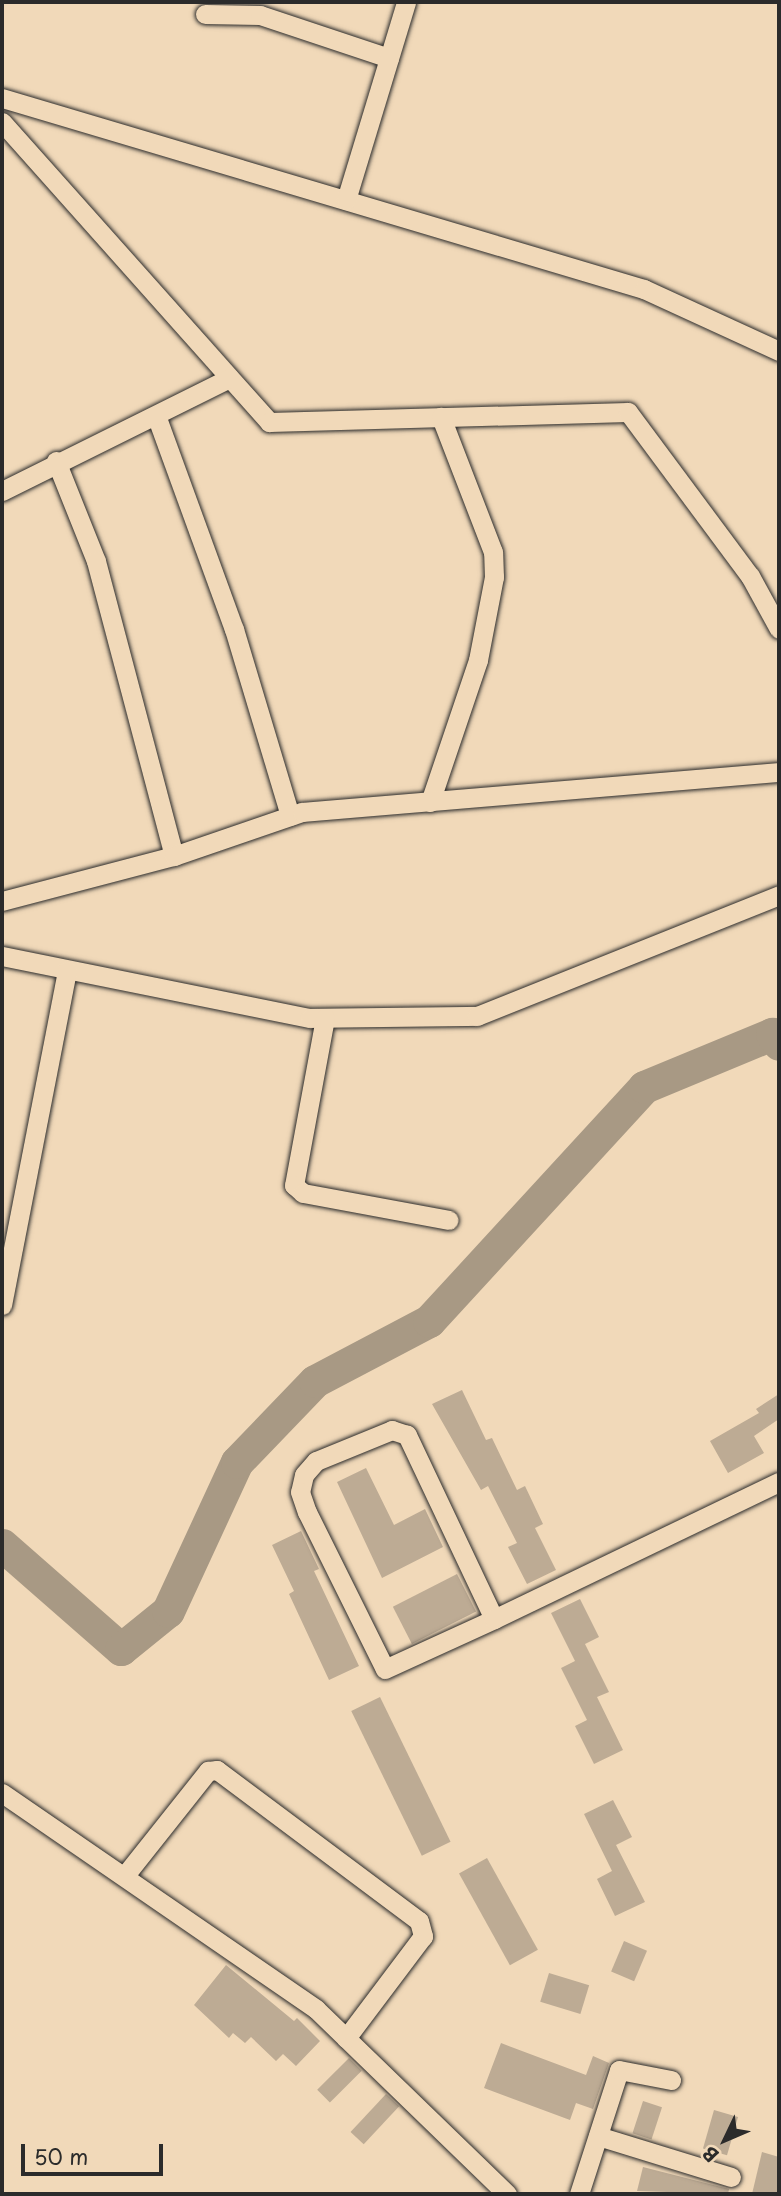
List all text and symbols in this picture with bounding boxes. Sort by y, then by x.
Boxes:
north arrow [690,2105,760,2175]
scale bar [24,2130,166,2174]
text: 50 m [34,2140,88,2172]
text: B [695,2140,725,2169]

